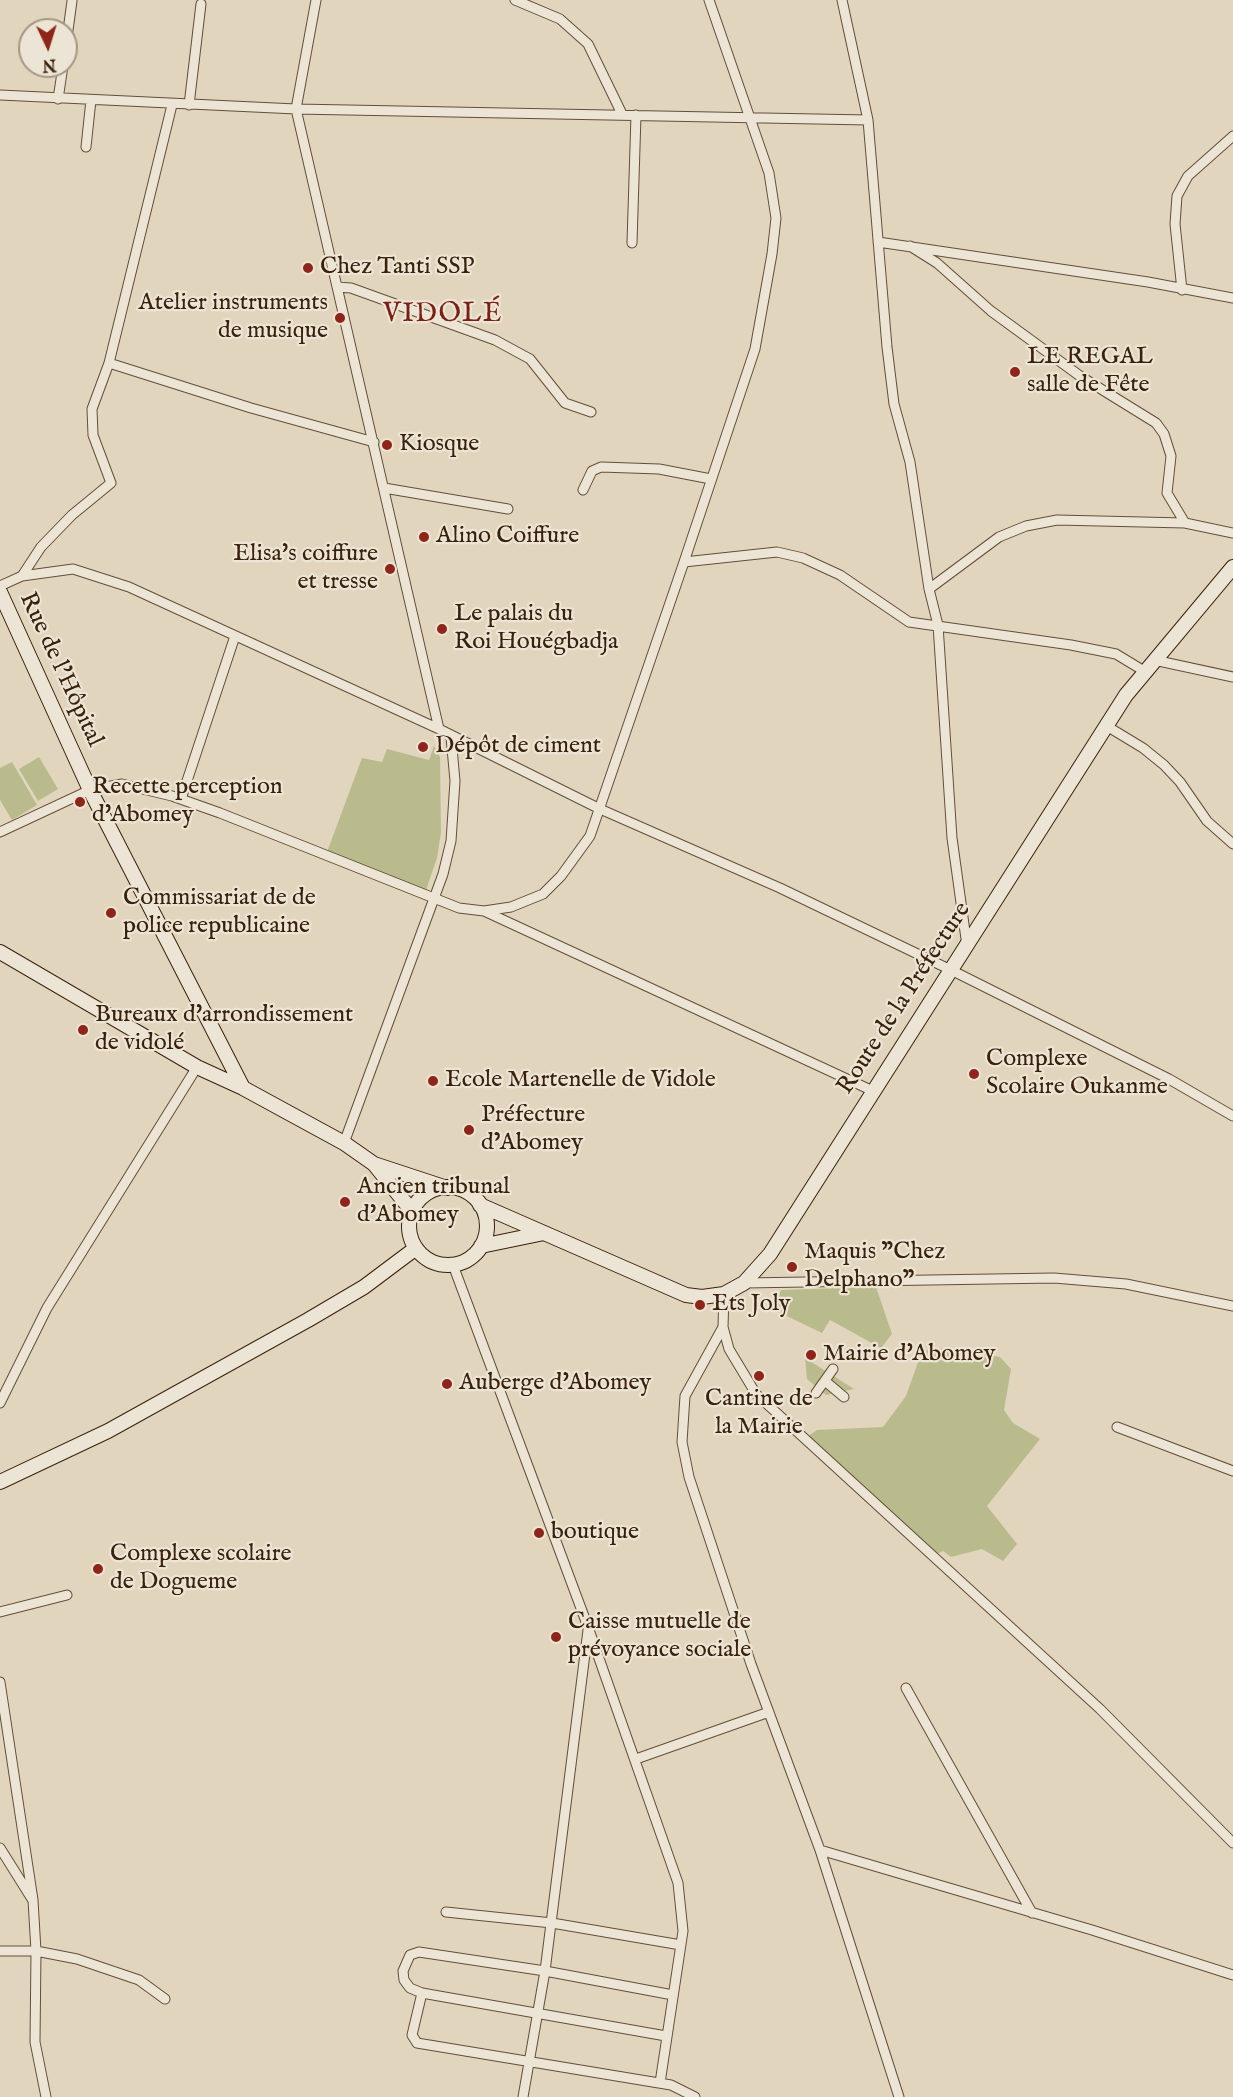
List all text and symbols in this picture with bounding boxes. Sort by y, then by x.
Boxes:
north arrow [18,18,78,78]
text: N [42,54,57,74]
place label: Chez Tanti SSP [320,254,474,282]
marker: Chez Tanti SSP [301,261,315,275]
place label: Atelier instruments de musique [139,290,328,346]
district label: VIDOLÉ [383,299,503,331]
marker: Atelier instruments de musique [333,311,347,325]
place label: LE REGAL salle de Fête [1027,344,1153,400]
marker: LE REGAL salle de Fête [1008,365,1022,379]
place label: Kiosque [399,431,479,459]
marker: Kiosque [380,438,394,452]
place label: Alino Coiffure [436,523,579,551]
marker: Alino Coiffure [417,530,431,544]
place label: Elisa's coiffure et tresse [233,541,378,597]
marker: Elisa's coiffure et tresse [383,562,397,576]
street label: Rue de l'Hôpital [12,588,108,752]
place label: Le palais du Roi Houégbadja [454,601,618,657]
marker: Le palais du Roi Houégbadja [435,622,449,636]
place label: Dépôt de ciment [435,733,601,761]
marker: Dépôt de ciment [416,740,430,754]
place label: Recette perception d'Abomey [92,774,283,830]
marker: Recette perception d'Abomey [73,795,87,809]
place label: Commissariat de de police republicaine [123,885,316,941]
street label: Route de la Préfecture [832,898,978,1100]
marker: Commissariat de de police republicaine [104,906,118,920]
place label: Bureaux d'arrondissement de vidolé [95,1002,353,1058]
marker: Bureaux d'arrondissement de vidolé [76,1023,90,1037]
place label: Complexe Scolaire Oukanme [986,1046,1168,1102]
place label: Ecole Martenelle de Vidole [445,1067,716,1095]
marker: Complexe Scolaire Oukanme [967,1067,981,1081]
marker: Ecole Martenelle de Vidole [426,1074,440,1088]
place label: Préfecture d’Abomey [481,1102,585,1158]
marker: Préfecture d’Abomey [462,1123,476,1137]
place label: Ancien tribunal d'Abomey [357,1174,510,1230]
marker: Ancien tribunal d'Abomey [338,1195,352,1209]
place label: Maquis "Chez Delphano" [804,1239,945,1295]
marker: Maquis "Chez Delphano" [785,1260,799,1274]
place label: Ets Joly [712,1291,791,1319]
marker: Ets Joly [693,1298,707,1312]
place label: Mairie d'Abomey [823,1341,995,1369]
marker: Mairie d'Abomey [804,1348,818,1362]
marker: Cantine de la Mairie [752,1369,766,1383]
place label: Auberge d'Abomey [459,1370,651,1398]
marker: Auberge d'Abomey [440,1377,454,1391]
place label: Cantine de la Mairie [705,1386,813,1442]
place label: boutique [551,1519,639,1547]
marker: boutique [532,1526,546,1540]
place label: Complexe scolaire de Dogueme [110,1541,292,1597]
marker: Complexe scolaire de Dogueme [91,1562,105,1576]
place label: Caisse mutuelle de prévoyance sociale [568,1609,751,1665]
marker: Caisse mutuelle de prévoyance sociale [549,1630,563,1644]

